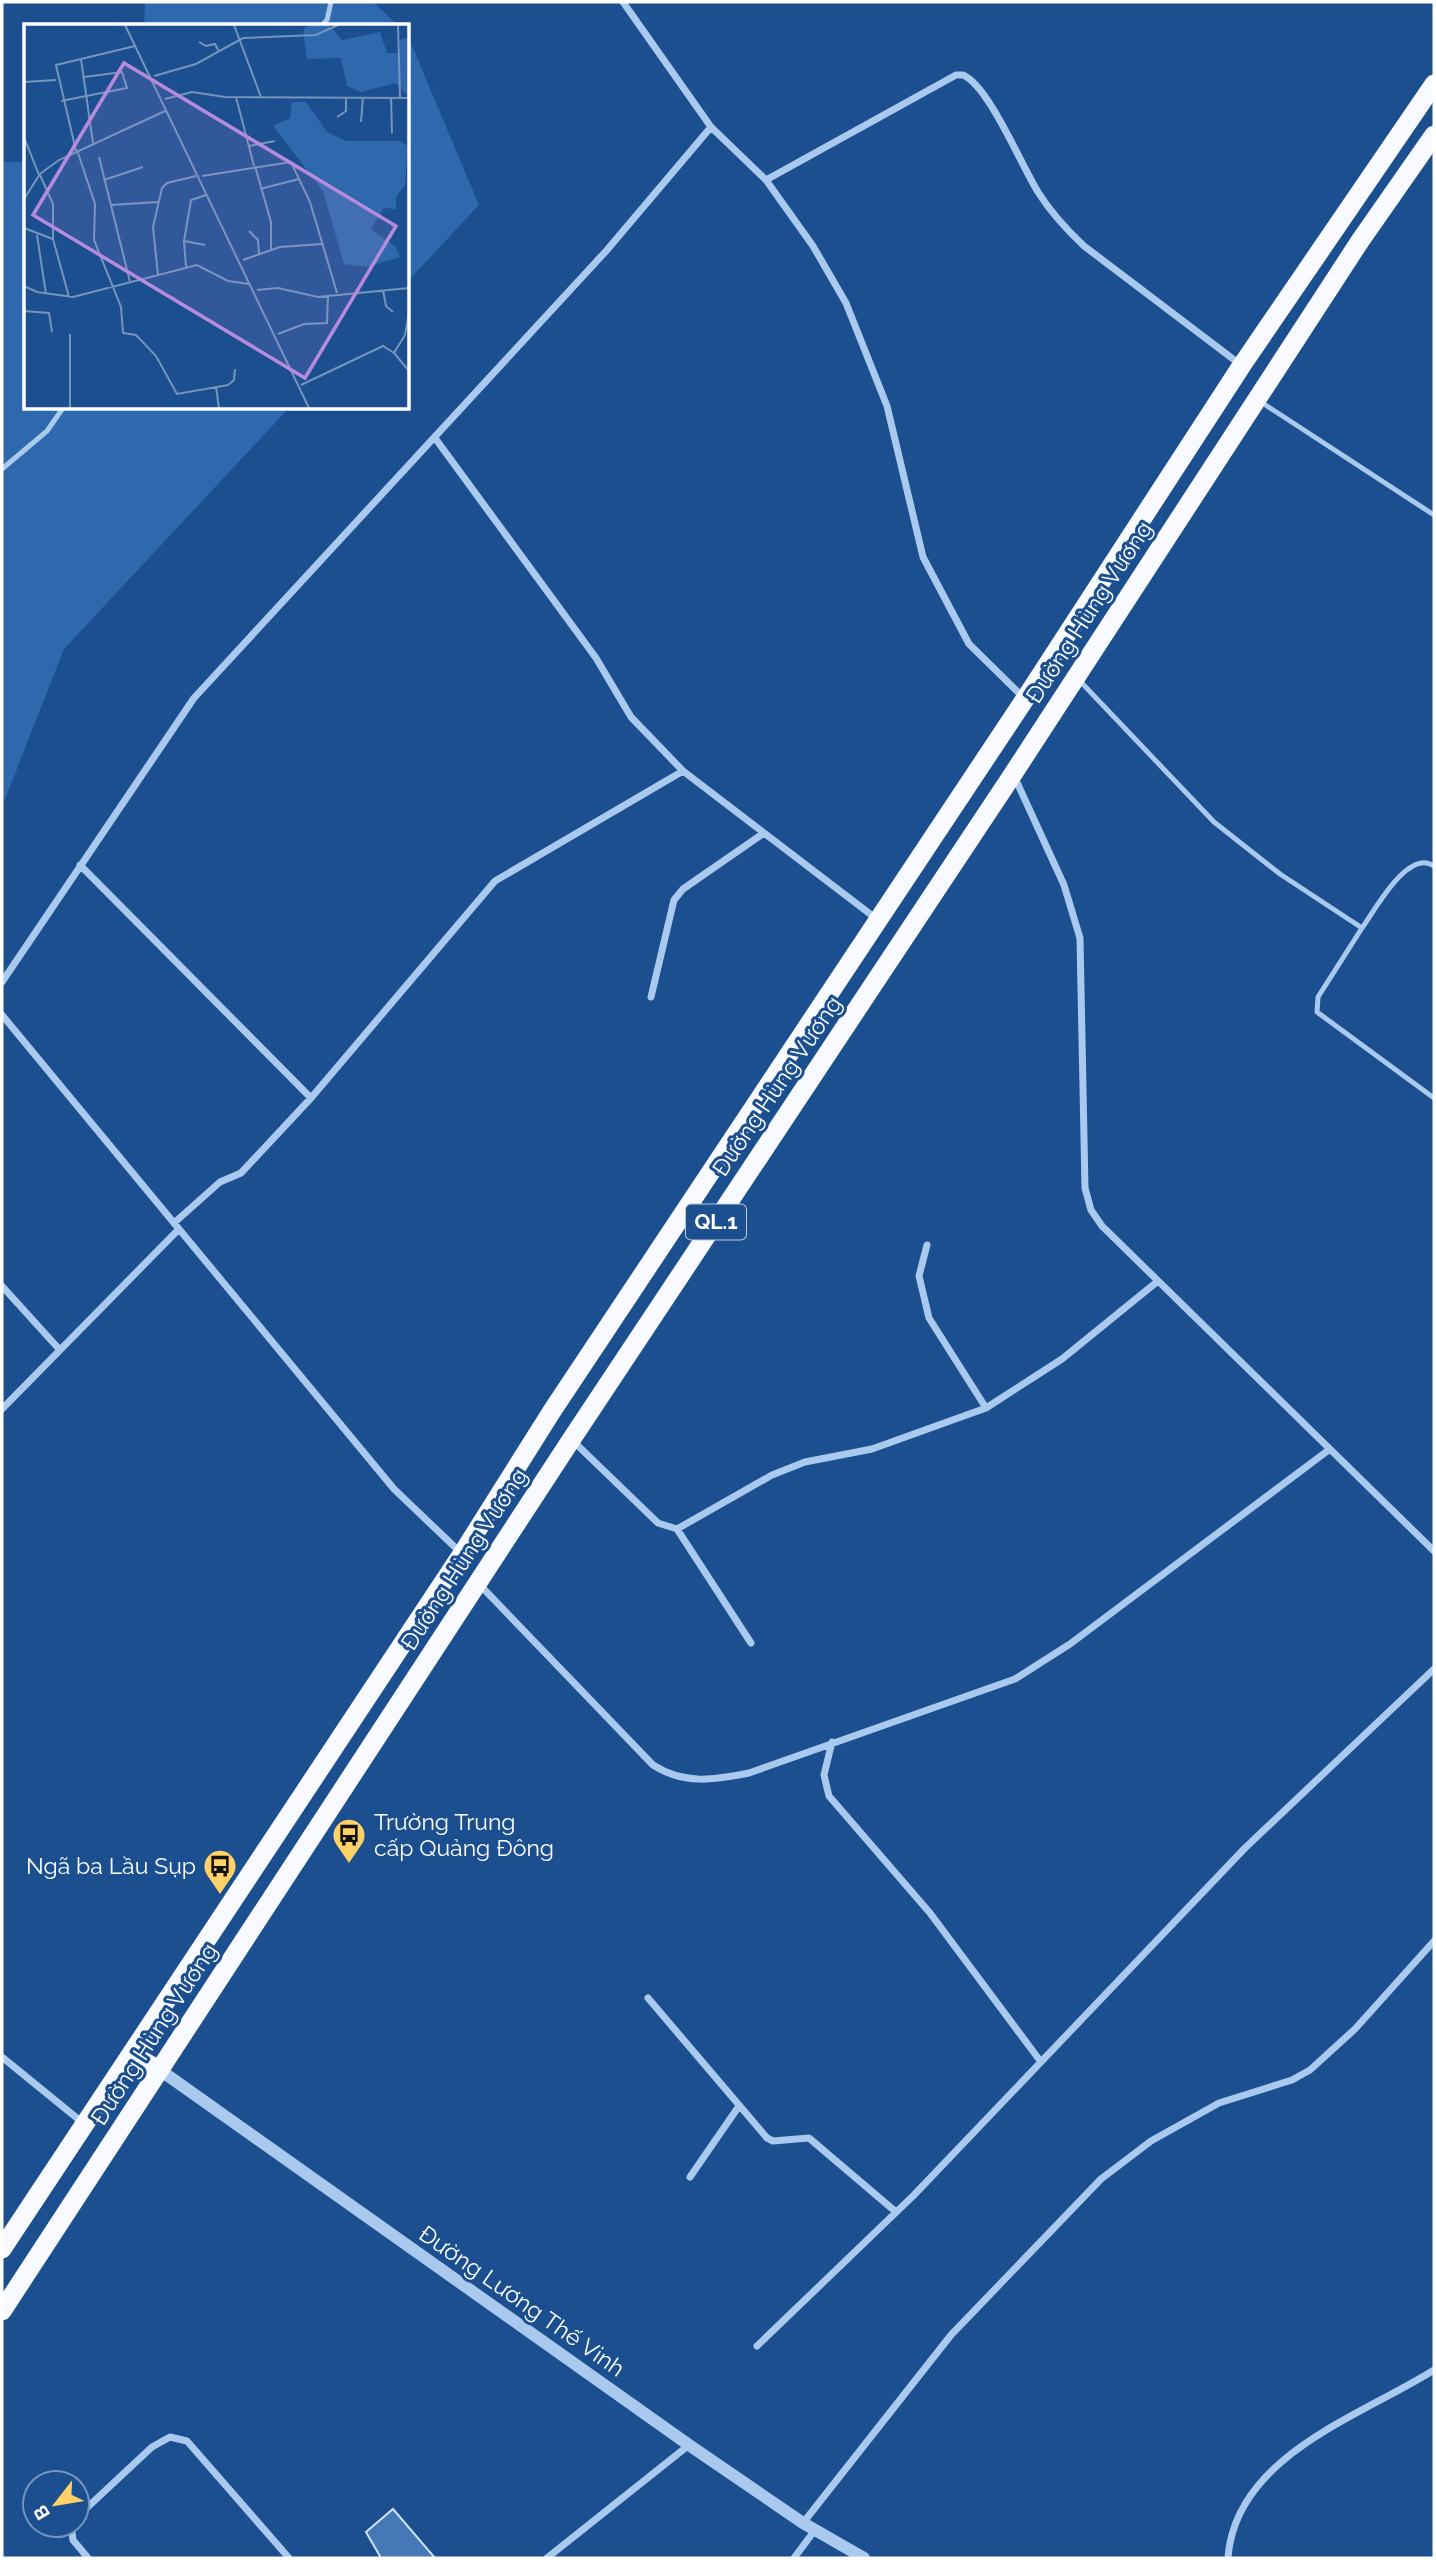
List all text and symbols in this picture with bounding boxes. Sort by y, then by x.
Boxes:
inset map [24,24,410,410]
street label: Đường Hùng Vương [1020,516,1157,708]
street label: Đường Hùng Vương [706,991,847,1181]
road number: QL.1 [686,1204,746,1240]
street label: Đường Hùng Vương [395,1463,532,1655]
place label: Trường Trung cấp Quảng Đông [374,1808,554,1861]
bus stop icon: Trường Trung cấp Quảng Đông [330,1816,368,1865]
bus stop icon: Ngã ba Lầu Sụp [201,1847,239,1896]
place label: Ngã ba Lầu Sụp [26,1852,196,1879]
street label: Đường Hùng Vương [85,1938,222,2130]
street label: Đường Lương Thế Vinh [414,2219,630,2382]
north arrow [21,2469,91,2539]
text: B [29,2501,54,2524]

